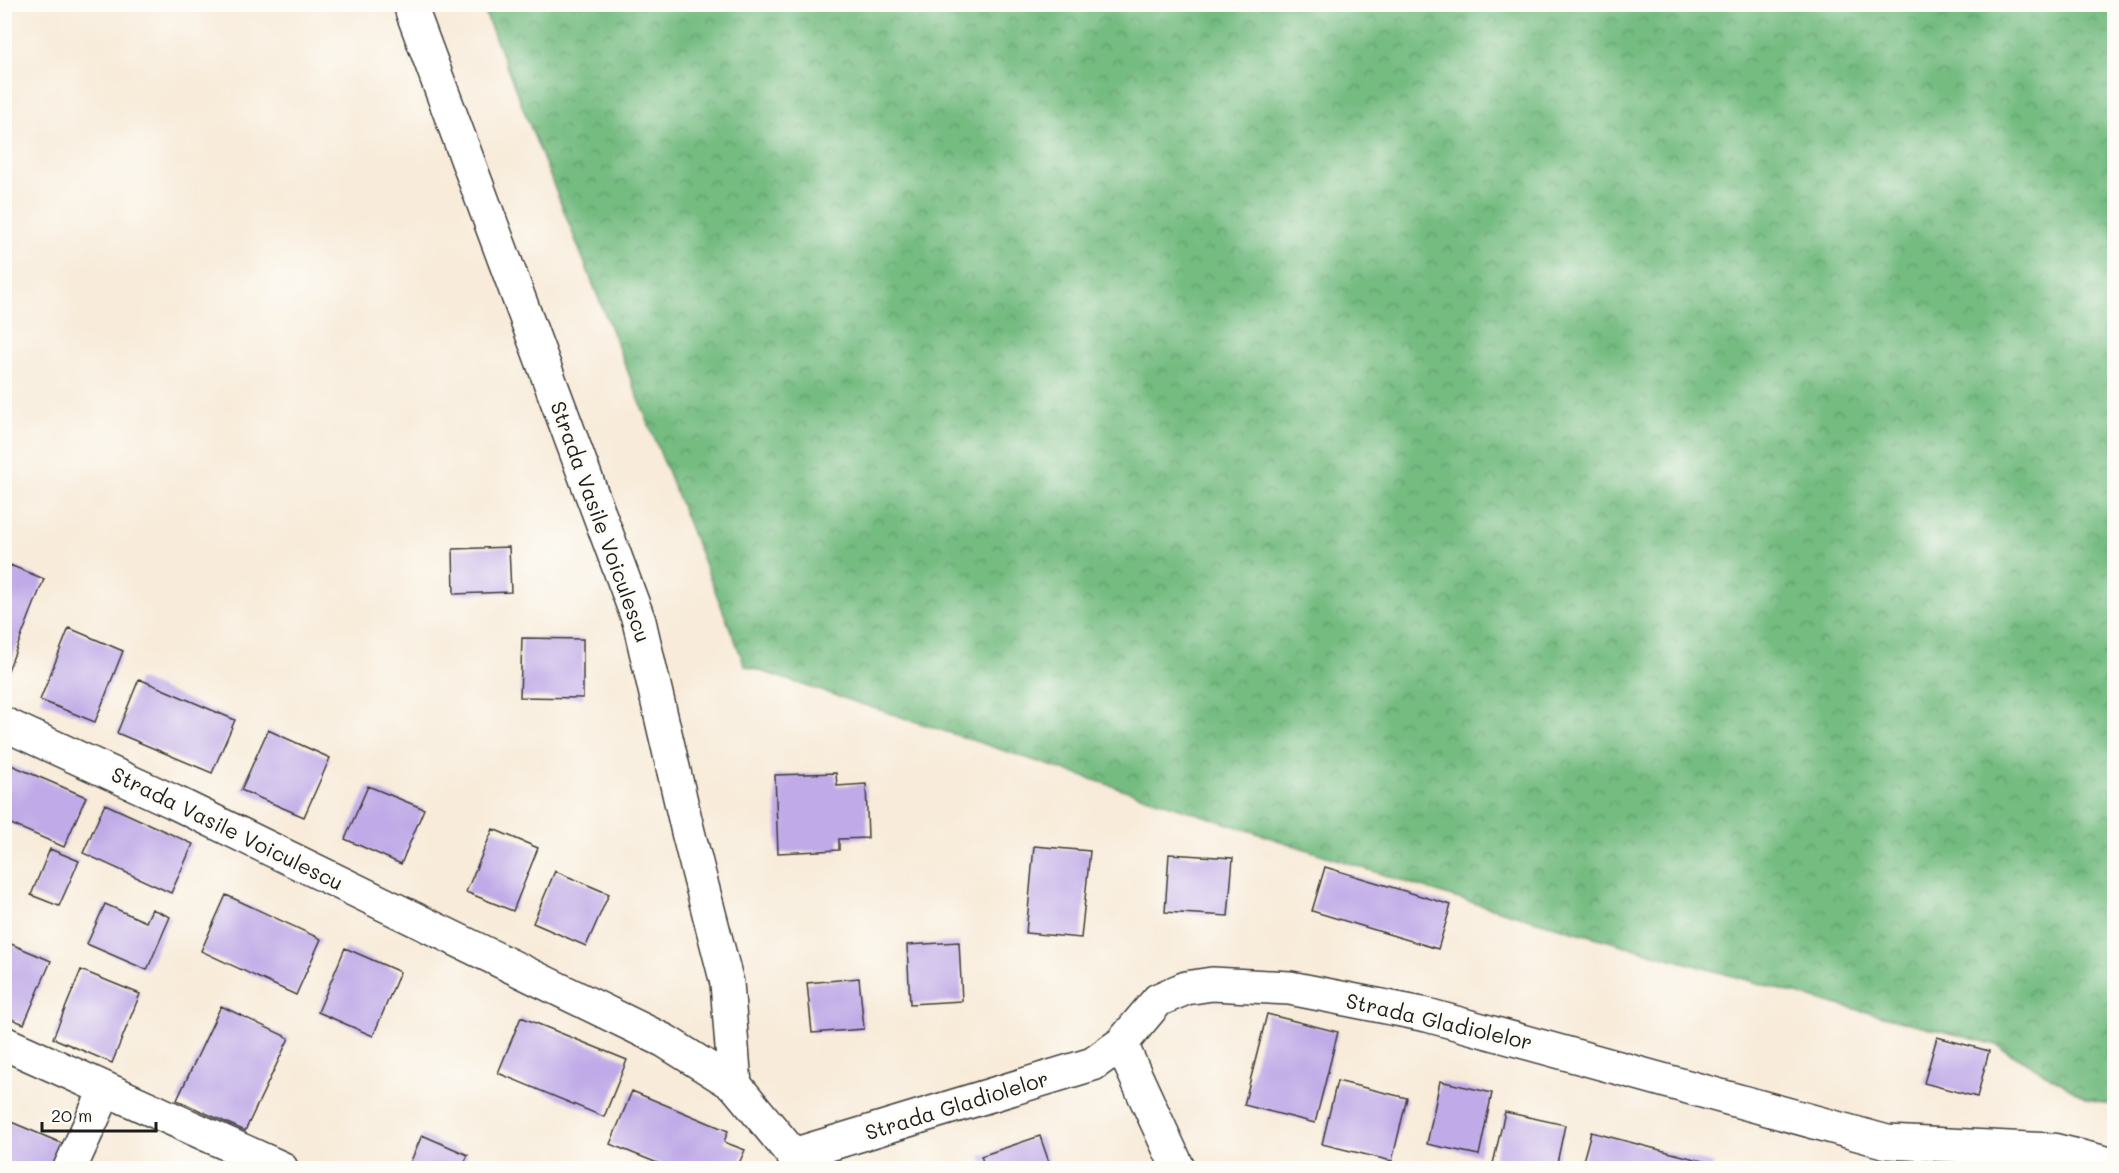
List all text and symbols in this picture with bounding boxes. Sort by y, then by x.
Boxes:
street label: Strada Vasile Voiculescu [545,397,658,646]
street label: Strada Vasile Voiculescu [107,760,348,896]
street label: Strada Gladiolelor [1344,986,1535,1055]
street label: Strada Gladiolelor [862,1064,1052,1145]
scale bar [42,1095,156,1133]
text: 20 m [51,1103,92,1127]

